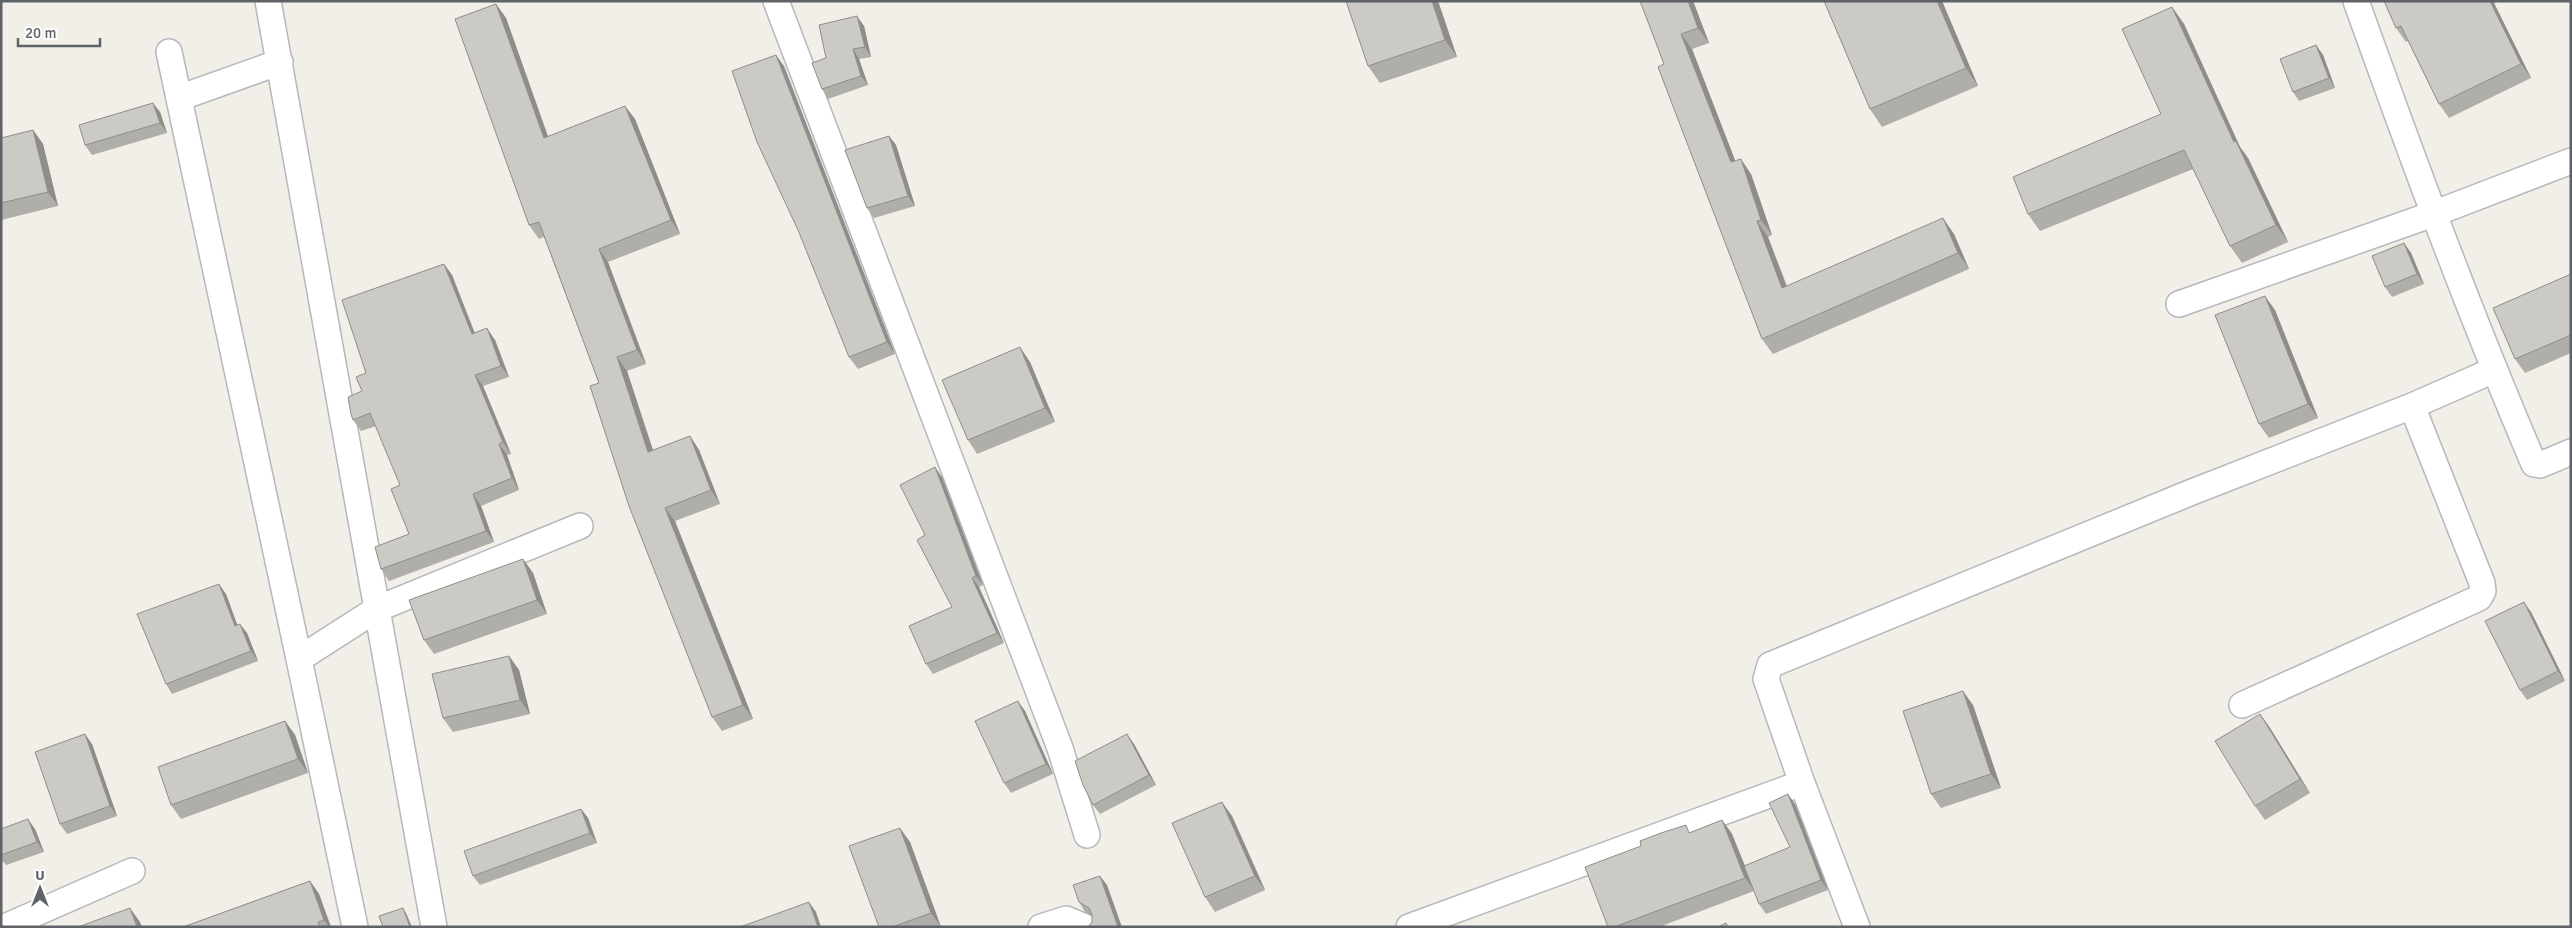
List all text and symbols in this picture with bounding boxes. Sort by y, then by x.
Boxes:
scale bar [18,15,100,47]
text: 20 m [25,24,56,42]
north arrow [15,863,65,913]
text: U [35,867,45,884]

